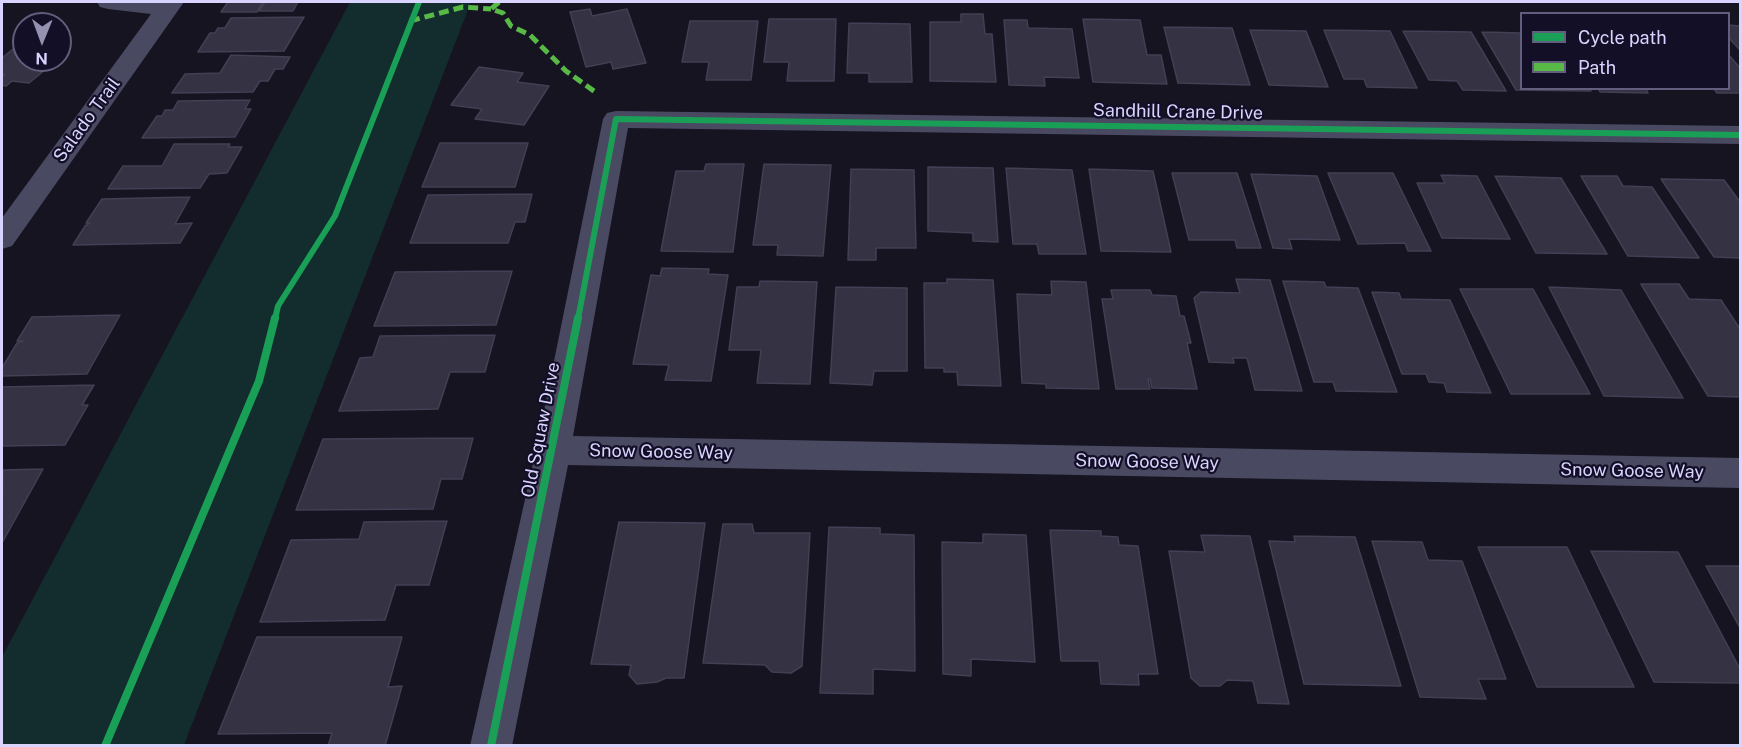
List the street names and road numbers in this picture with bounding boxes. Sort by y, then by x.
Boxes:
street label: Salado Trail [49,73,125,167]
street label: Sandhill Crane Drive [1093,100,1263,124]
street label: Old Squaw Drive [517,360,565,500]
street label: Snow Goose Way [589,440,733,464]
street label: Snow Goose Way [1075,450,1219,474]
street label: Snow Goose Way [1560,459,1704,483]

